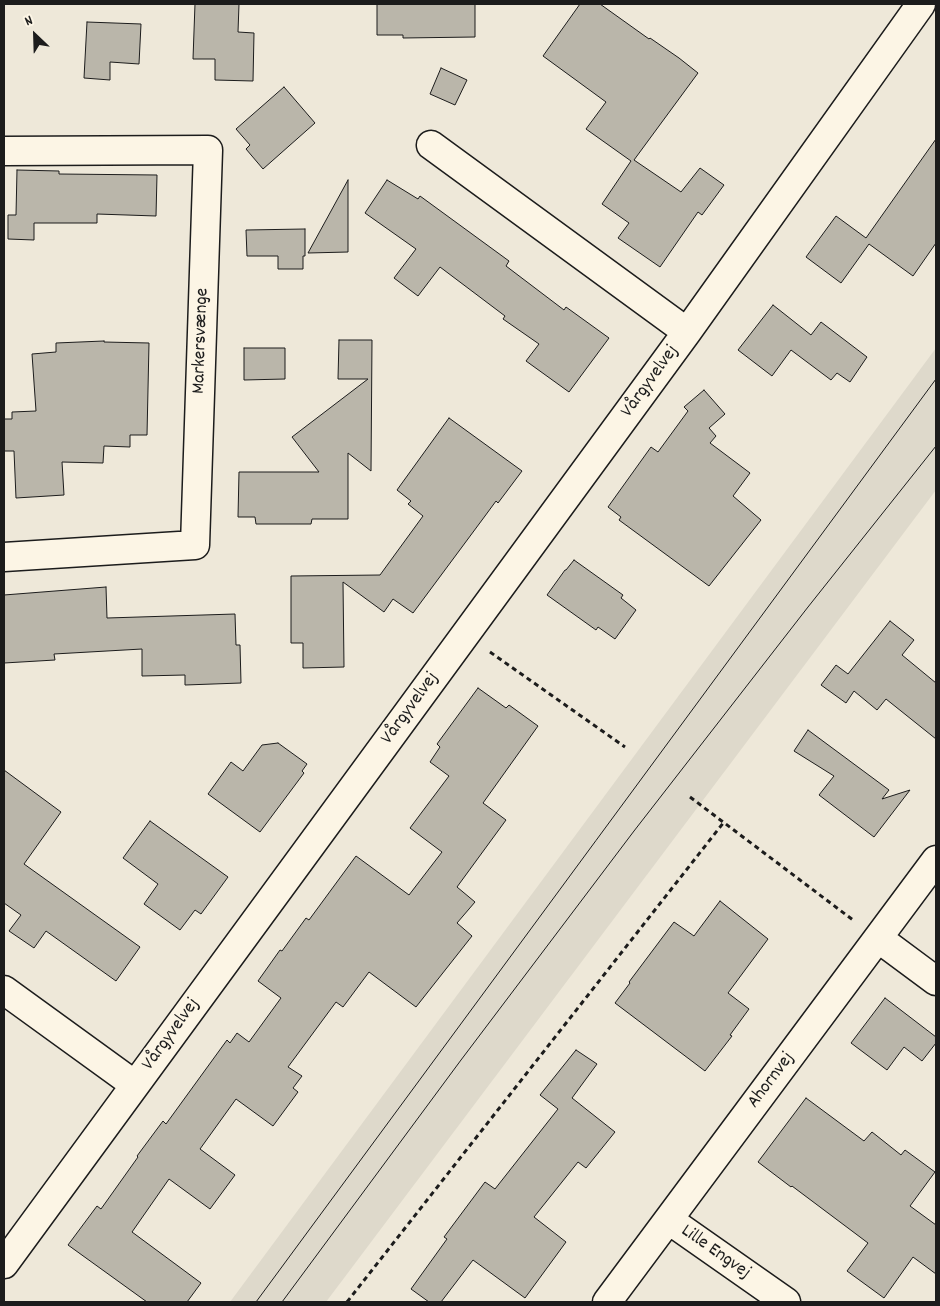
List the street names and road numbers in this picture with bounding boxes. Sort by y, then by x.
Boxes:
street label: Markersvænge [189,288,215,394]
street label: Vårgyvelvej [617,341,685,423]
street label: Vårgyvelvej [377,668,445,750]
street label: Vårgyvelvej [138,994,206,1076]
street label: Ahornvej [743,1048,801,1114]
street label: Lille Engvej [676,1221,754,1285]

